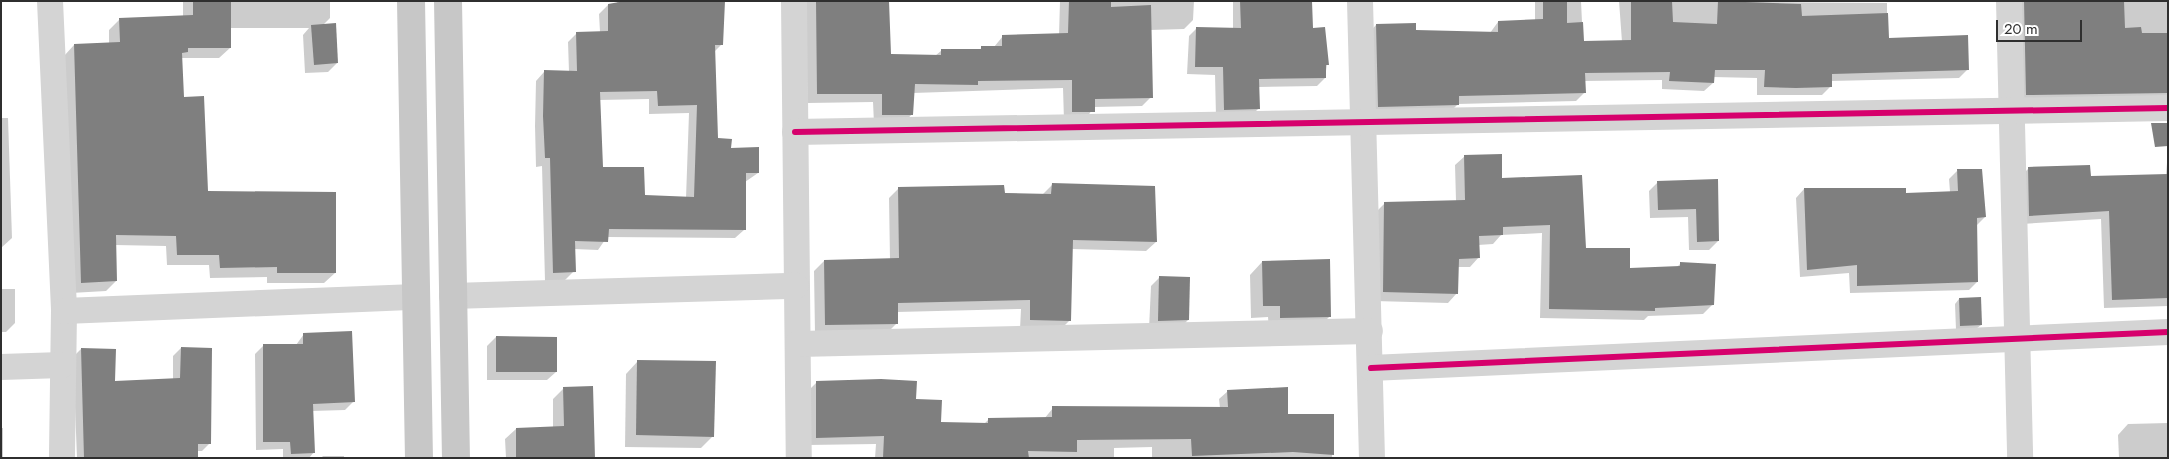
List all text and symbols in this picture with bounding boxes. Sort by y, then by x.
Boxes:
scale bar [1999,10,2085,42]
text: 20 m [2004,18,2038,40]

